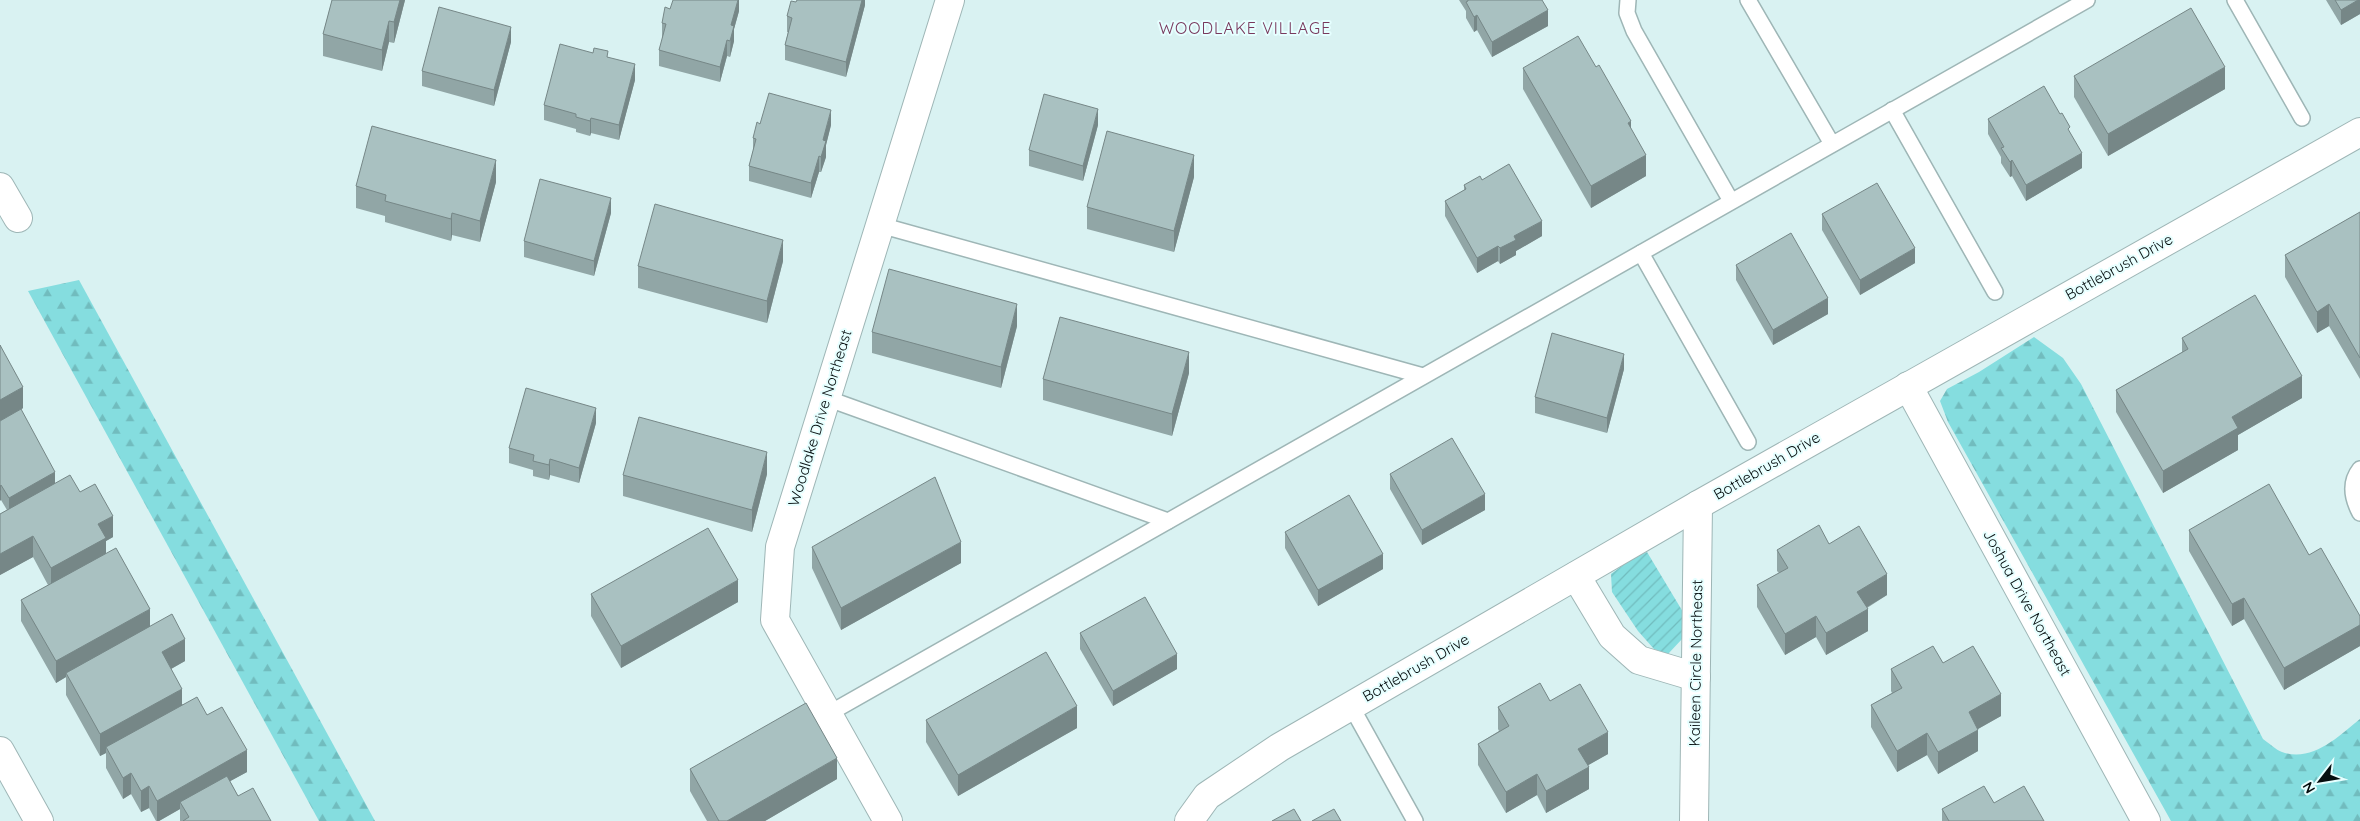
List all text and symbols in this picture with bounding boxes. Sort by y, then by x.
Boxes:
district label: WOODLAKE VILLAGE [1159,18,1331,38]
street label: Bottlebrush Drive [2062,229,2176,304]
street label: Woodlake Drive Northeast [784,327,855,508]
street label: Bottlebrush Drive [1710,427,1823,504]
street label: Joshua Drive Northeast [1979,526,2076,679]
street label: Kaileen Circle Northeast [1685,580,1706,746]
street label: Bottlebrush Drive [1359,629,1472,706]
north arrow [2295,756,2345,806]
text: N [2298,779,2319,797]

